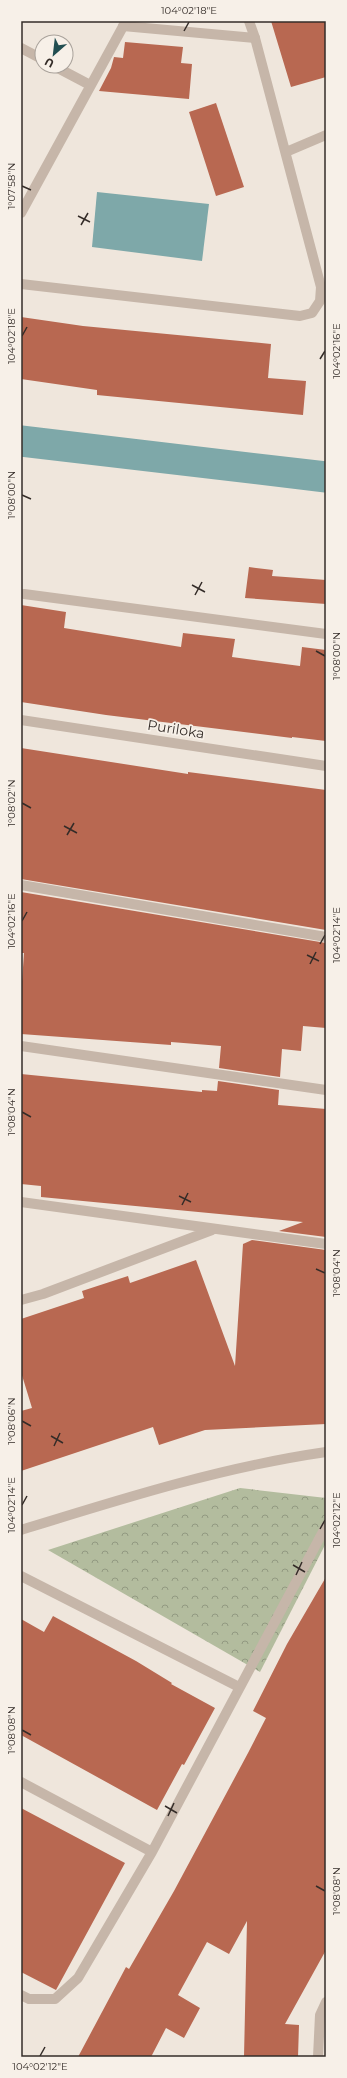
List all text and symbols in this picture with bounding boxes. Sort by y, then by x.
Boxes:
text: 104°02'18"E [161,4,217,17]
north arrow [34,34,74,74]
text: U [42,55,56,71]
text: 1°07'58"N [5,163,18,209]
text: 104°02'18"E [5,308,18,364]
text: 104°02'16"E [330,323,343,379]
text: 1°08'00"N [5,471,18,519]
text: 1°08'00"N [330,632,343,680]
street label: Puriloka [146,716,206,742]
text: 1°08'02"N [5,779,18,827]
text: 104°02'16"E [5,893,18,949]
text: 104°02'14"E [330,907,343,963]
text: 1°08'04"N [5,1088,18,1136]
text: 1°08'04"N [330,1249,343,1297]
text: 1°08'06"N [5,1397,18,1445]
text: 104°02'14"E [5,1477,18,1533]
text: 104°02'12"E [330,1492,343,1548]
text: 1°08'08"N [5,1706,18,1754]
text: 1°08'08"N [330,1867,343,1915]
text: 104°02'12"E [12,2060,68,2073]

